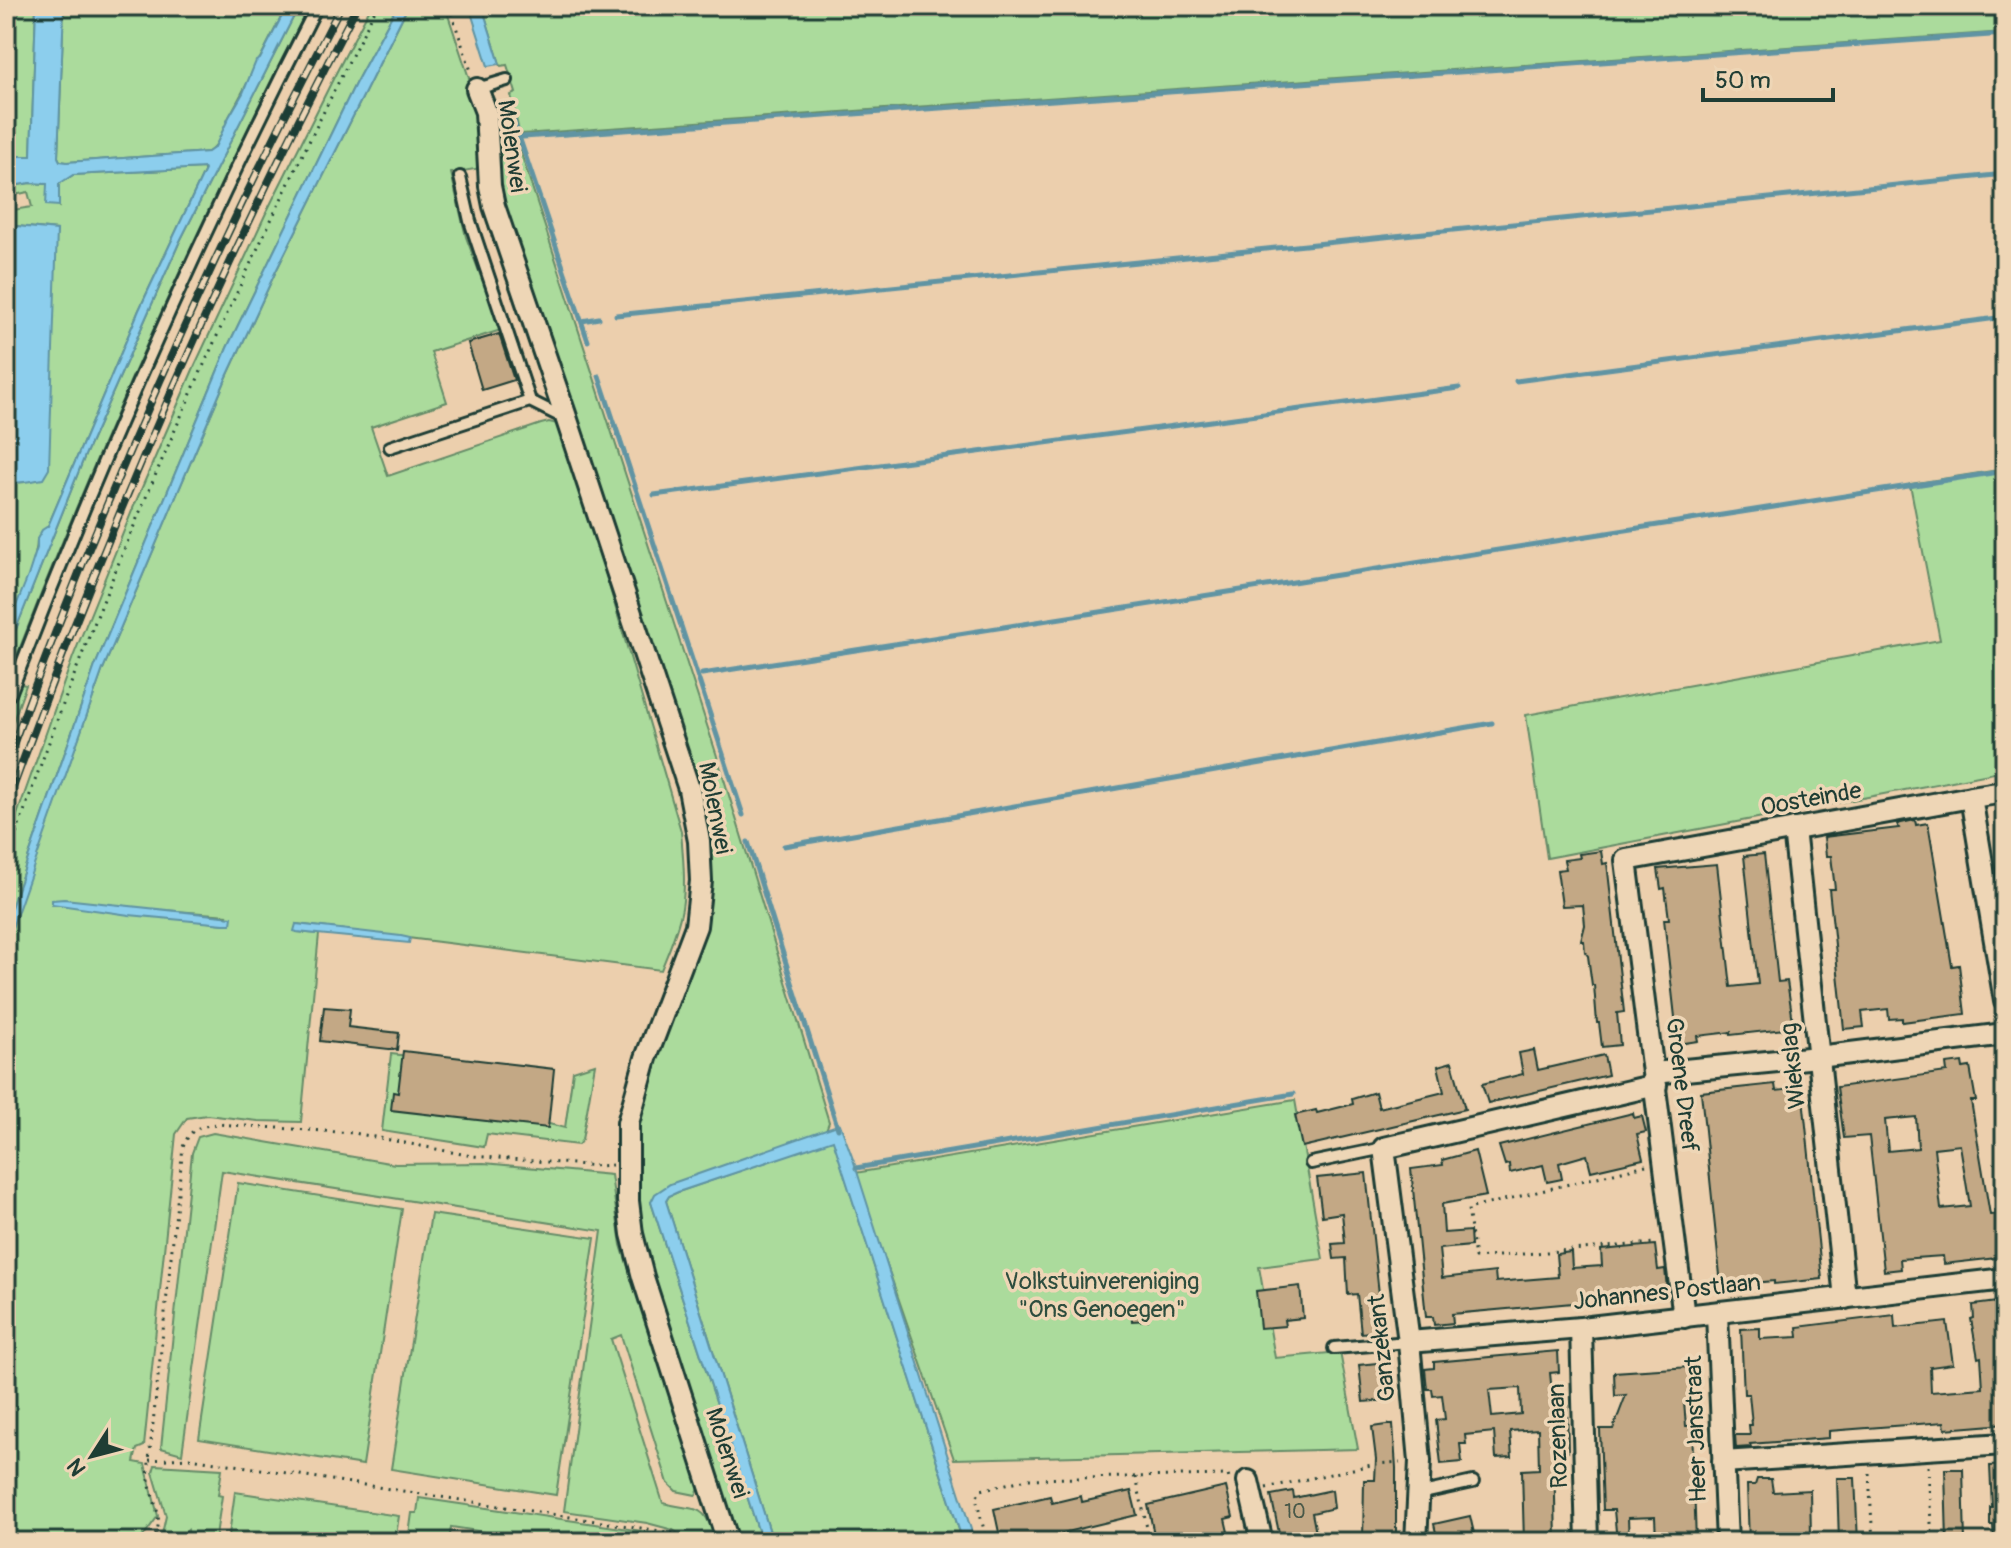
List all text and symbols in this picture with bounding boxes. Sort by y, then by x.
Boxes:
scale bar [1703,52,1833,102]
text: 50 m [1715,66,1771,95]
street label: Molenwei [491,98,533,194]
street label: Molenwei [692,760,738,856]
street label: Oosteinde [1758,776,1864,822]
street label: Groene Dreef [1659,1016,1705,1154]
street label: Wiekslag [1774,1022,1812,1110]
park label: Volkstuinvereniging "Ons Genoegen" [1005,1267,1199,1324]
street label: Johannes Postlaan [1572,1268,1762,1316]
street label: Ganzekant [1362,1293,1402,1403]
street label: Heer Janstraat [1679,1355,1713,1503]
street label: Rozenlaan [1542,1383,1574,1489]
street label: Molenwei [699,1404,755,1502]
north arrow [52,1416,132,1496]
text: N [61,1453,92,1481]
house number: 10 [1284,1499,1306,1524]

